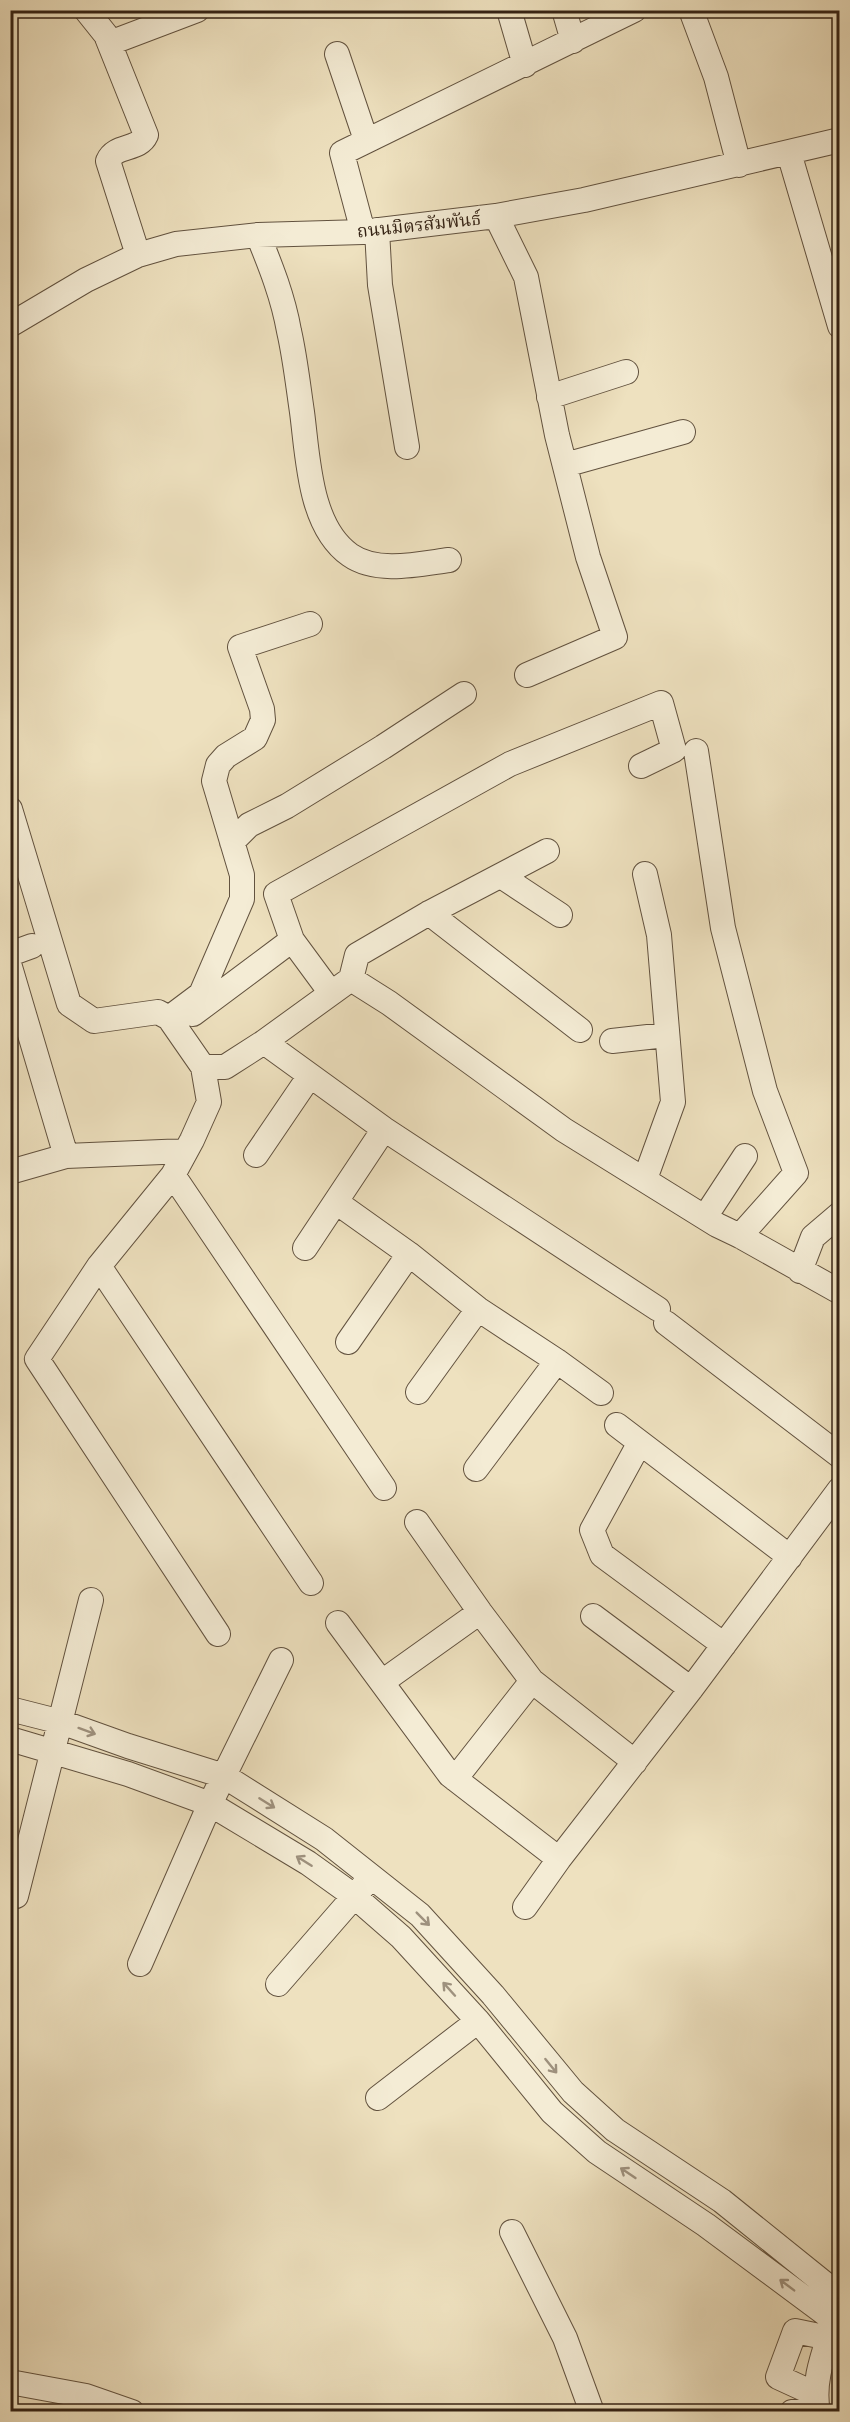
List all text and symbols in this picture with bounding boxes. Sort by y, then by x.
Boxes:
street label: ถนนมิตรสัมพันธ์ [356,207,483,246]
one-way arrow [77,1726,96,1737]
one-way arrow [258,1797,275,1809]
one-way arrow [295,1854,312,1867]
one-way arrow [415,1911,430,1926]
one-way arrow [442,1982,456,1997]
one-way arrow [544,2058,558,2073]
one-way arrow [620,2167,637,2179]
one-way arrow [780,2279,796,2292]

